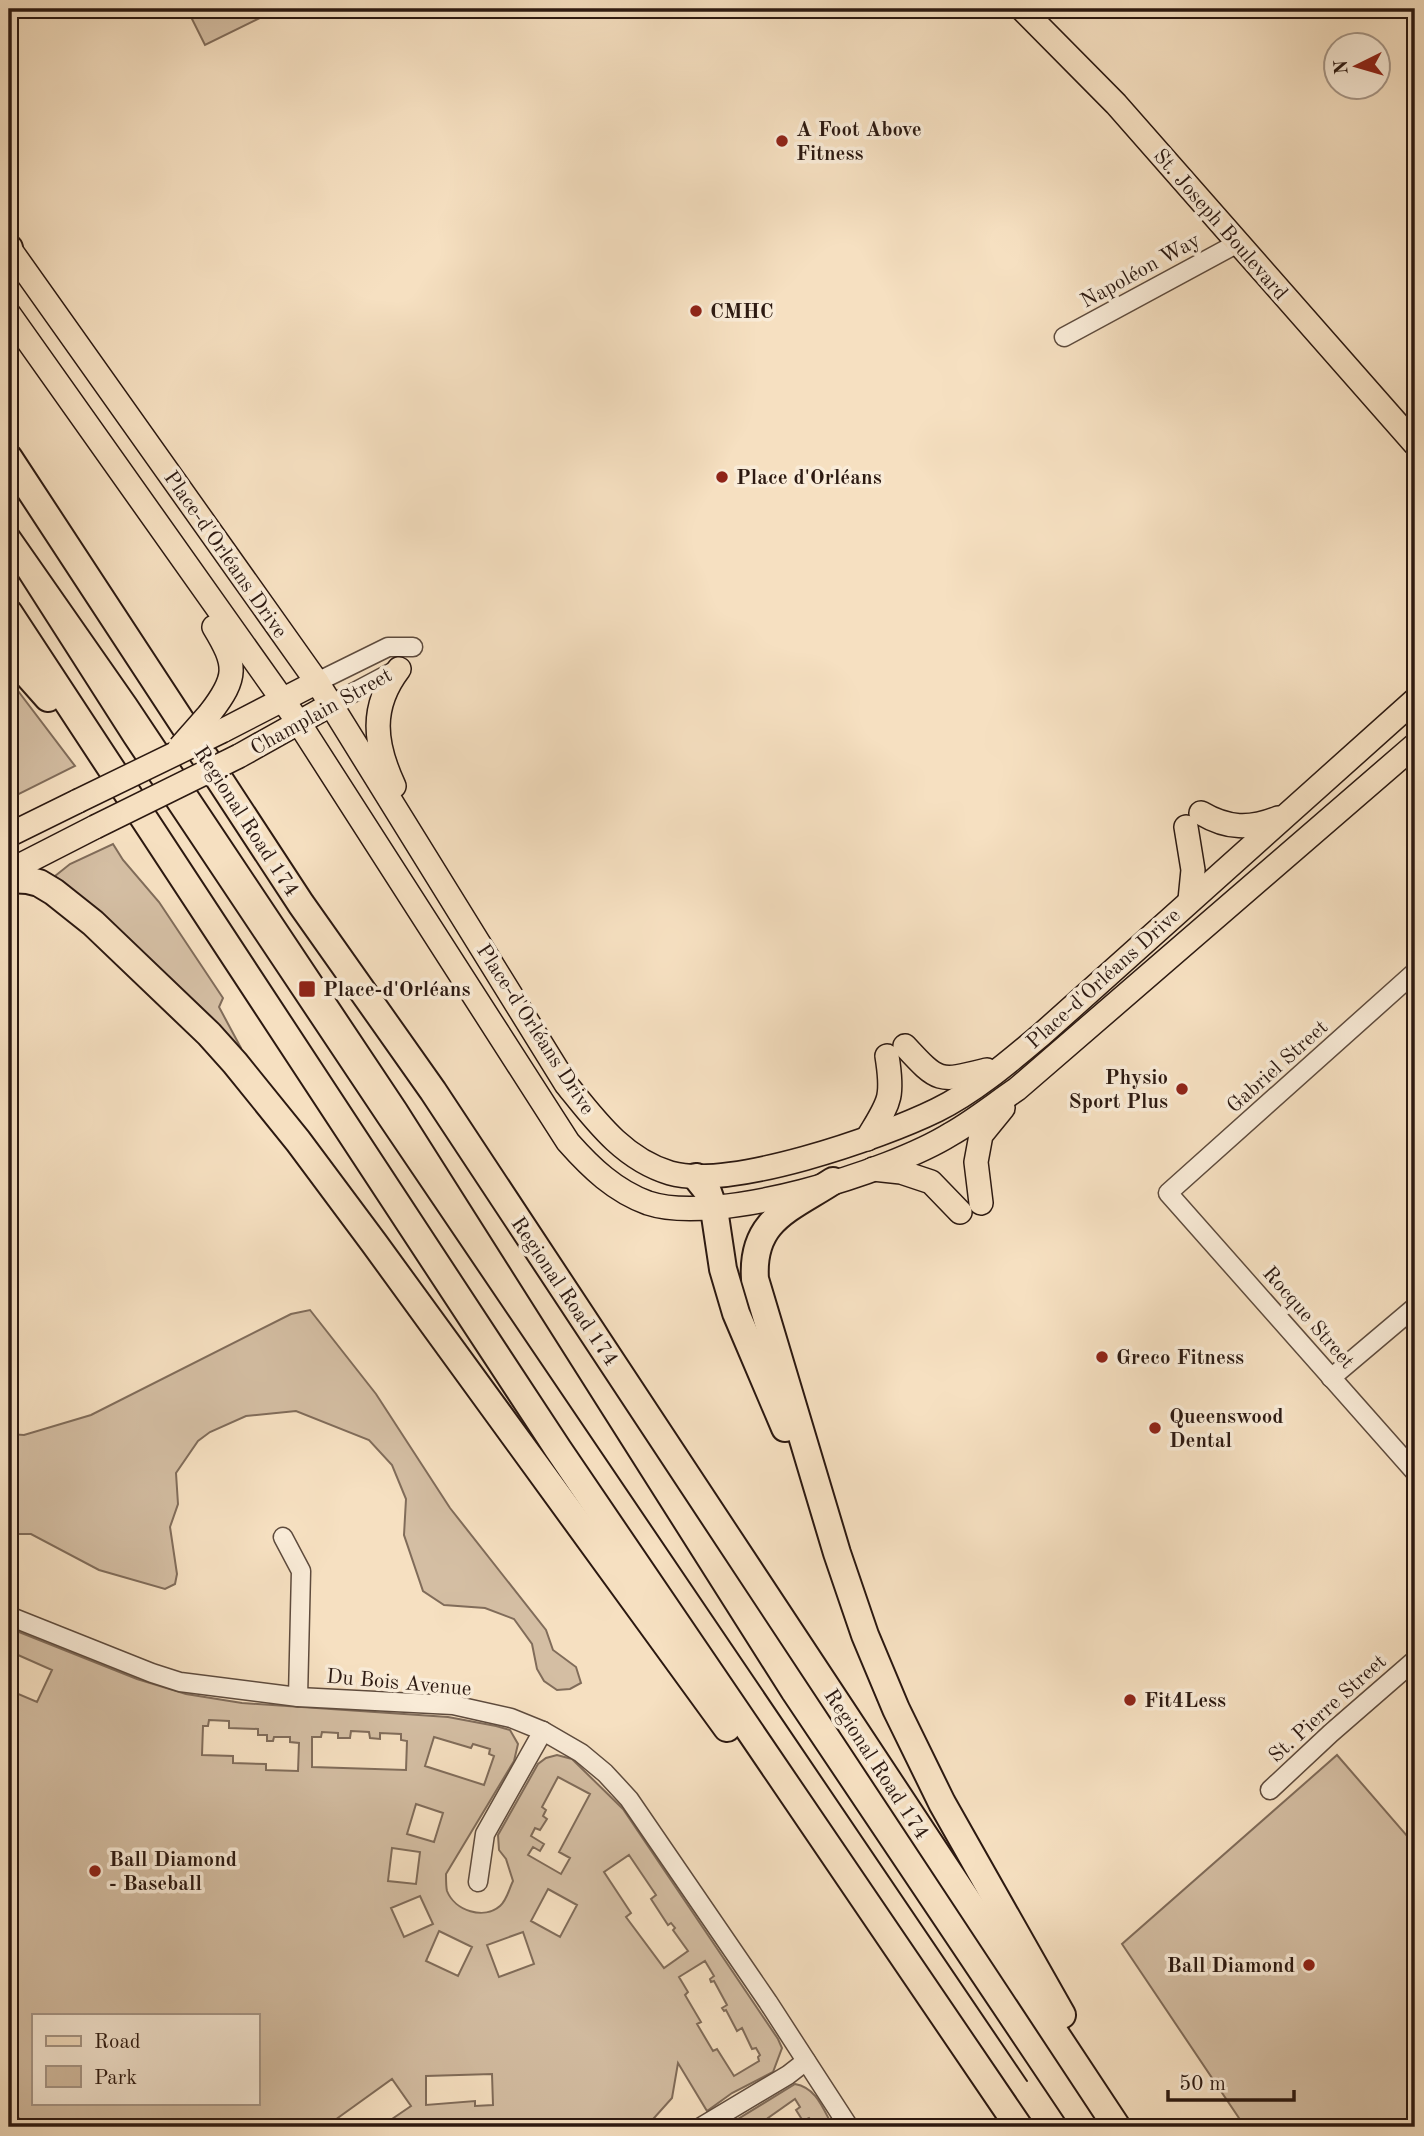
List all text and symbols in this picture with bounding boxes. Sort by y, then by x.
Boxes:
north arrow [1322,32,1392,102]
text: N [1332,59,1353,75]
place label: A Foot Above Fitness [796,120,922,165]
marker: A Foot Above Fitness [774,133,790,149]
street label: St. Joseph Boulevard [1149,145,1291,305]
street label: Napoléon Way [1078,230,1204,313]
place label: CMHC [710,302,774,323]
marker: CMHC [688,303,704,319]
street label: Place-d'Orléans Drive [159,467,290,642]
place label: Place d'Orléans [736,468,882,489]
marker: Place d'Orléans [714,469,730,485]
street label: Champlain Street [248,665,396,760]
street label: Regional Road 174 [189,743,302,901]
street label: Place-d'Orléans Drive [1023,905,1185,1053]
street label: Place-d'Orléans Drive [472,941,598,1119]
marker: Place-d'Orléans [297,979,317,999]
place label: Place-d'Orléans [323,980,471,1001]
street label: Gabriel Street [1224,1017,1332,1118]
place label: Physio Sport Plus [1069,1068,1168,1113]
marker: Physio Sport Plus [1174,1081,1190,1097]
street label: Regional Road 174 [506,1214,621,1370]
street label: Rocque Street [1258,1263,1358,1373]
place label: Greco Fitness [1116,1348,1244,1369]
marker: Greco Fitness [1094,1349,1110,1365]
place label: Queenswood Dental [1169,1407,1284,1452]
marker: Queenswood Dental [1147,1420,1163,1436]
street label: St. Pierre Street [1265,1651,1391,1767]
street label: Du Bois Avenue [325,1667,472,1700]
street label: Regional Road 174 [819,1686,932,1844]
place label: Fit4Less [1144,1691,1226,1712]
marker: Fit4Less [1122,1692,1138,1708]
place label: Ball Diamond - Baseball [109,1850,237,1895]
marker: Ball Diamond - Baseball [87,1863,103,1879]
place label: Ball Diamond [1167,1956,1295,1977]
marker: Ball Diamond [1301,1957,1317,1973]
legend [32,2014,259,2104]
text: Road [94,2032,141,2053]
scale bar [1168,2059,1294,2103]
text: Park [94,2068,137,2089]
text: 50 m [1179,2074,1226,2095]

